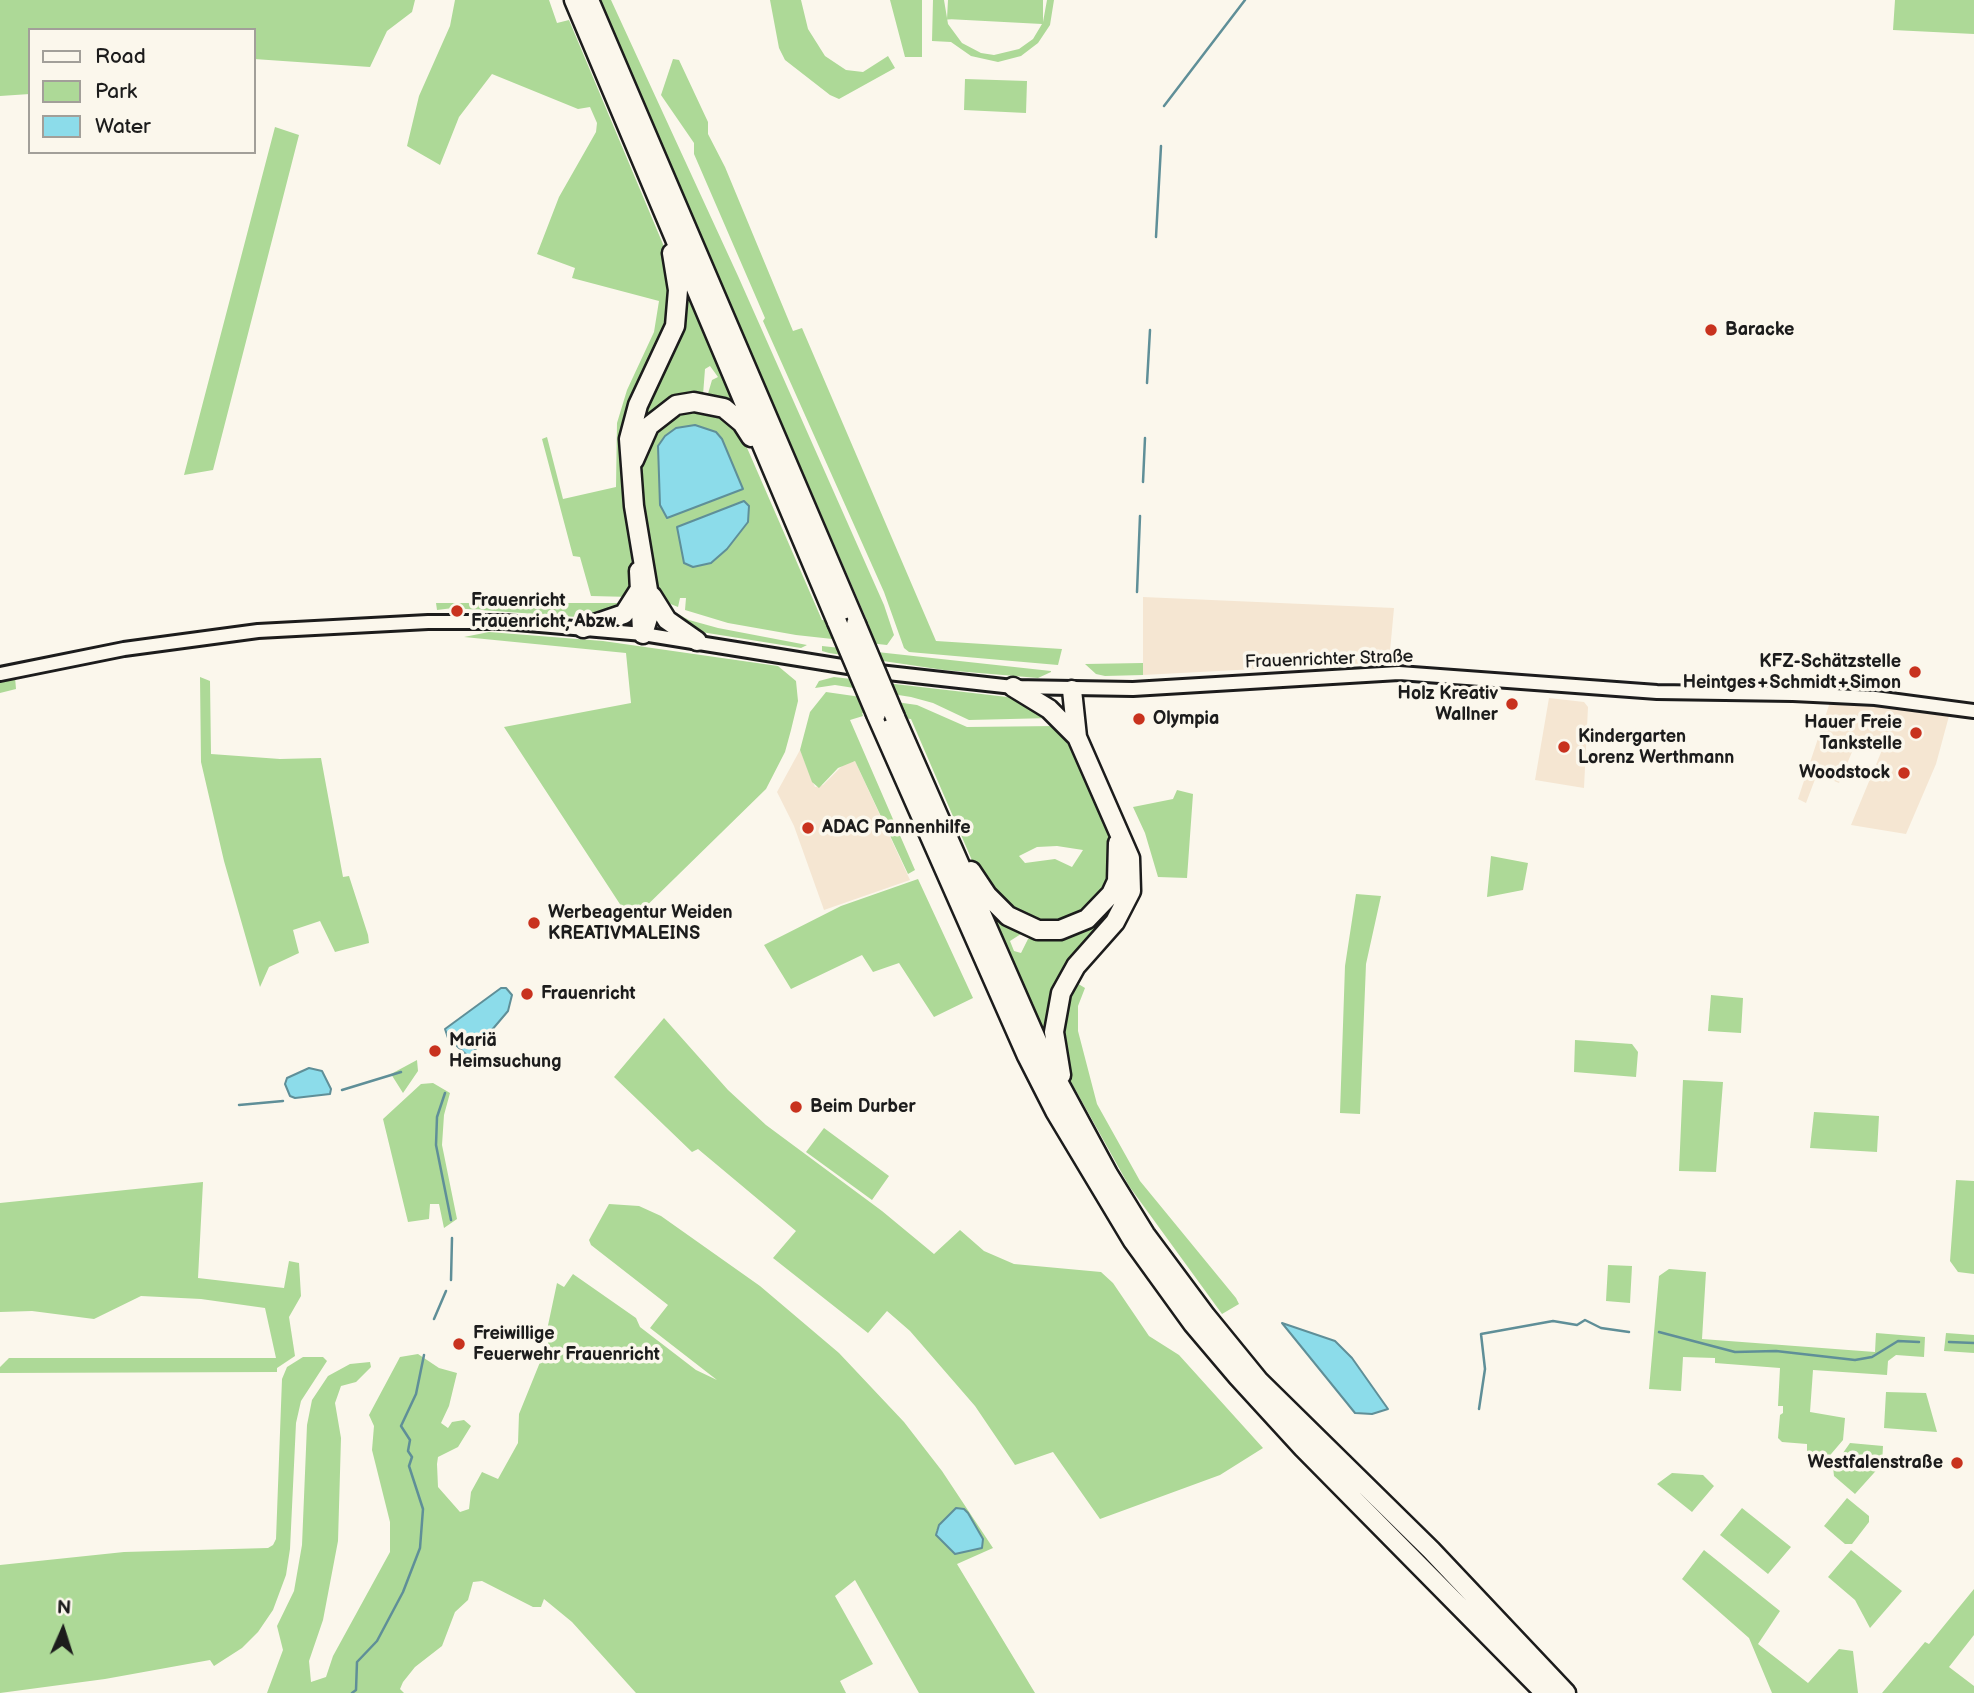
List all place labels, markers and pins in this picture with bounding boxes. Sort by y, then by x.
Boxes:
place label: Baracke [1725,319,1794,341]
marker: Baracke [1703,322,1719,338]
place label: Frauenricht Frauenricht, Abzw. [471,590,620,632]
marker: Frauenricht Frauenricht, Abzw. [449,603,465,619]
place label: KFZ-Schätzstelle Heintges+Schmidt+Simon [1683,651,1901,694]
marker: KFZ-Schätzstelle Heintges+Schmidt+Simon [1907,664,1923,680]
place label: Holz Kreativ Wallner [1398,683,1498,726]
marker: Holz Kreativ Wallner [1504,696,1520,712]
place label: Olympia [1153,708,1219,730]
marker: Olympia [1131,711,1147,727]
place label: Hauer Freie Tankstelle [1804,712,1902,754]
marker: Hauer Freie Tankstelle [1908,725,1924,741]
place label: Kindergarten Lorenz Werthmann [1578,726,1734,768]
marker: Kindergarten Lorenz Werthmann [1556,739,1572,755]
place label: Woodstock [1799,762,1890,784]
marker: Woodstock [1896,765,1912,781]
place label: ADAC Pannenhilfe [822,817,970,839]
marker: ADAC Pannenhilfe [800,820,816,836]
place label: Werbeagentur Weiden KREATIVMALEINS [548,902,733,944]
marker: Werbeagentur Weiden KREATIVMALEINS [526,915,542,931]
place label: Frauenricht [541,983,636,1005]
marker: Frauenricht [519,986,535,1002]
place label: Mariä Heimsuchung [449,1030,561,1072]
marker: Mariä Heimsuchung [427,1043,443,1059]
place label: Beim Durber [810,1096,916,1118]
marker: Beim Durber [788,1099,804,1115]
place label: Freiwillige Feuerwehr Frauenricht [473,1323,660,1366]
marker: Freiwillige Feuerwehr Frauenricht [451,1336,467,1352]
place label: Westfalenstraße [1808,1452,1943,1474]
marker: Westfalenstraße [1949,1455,1965,1471]

